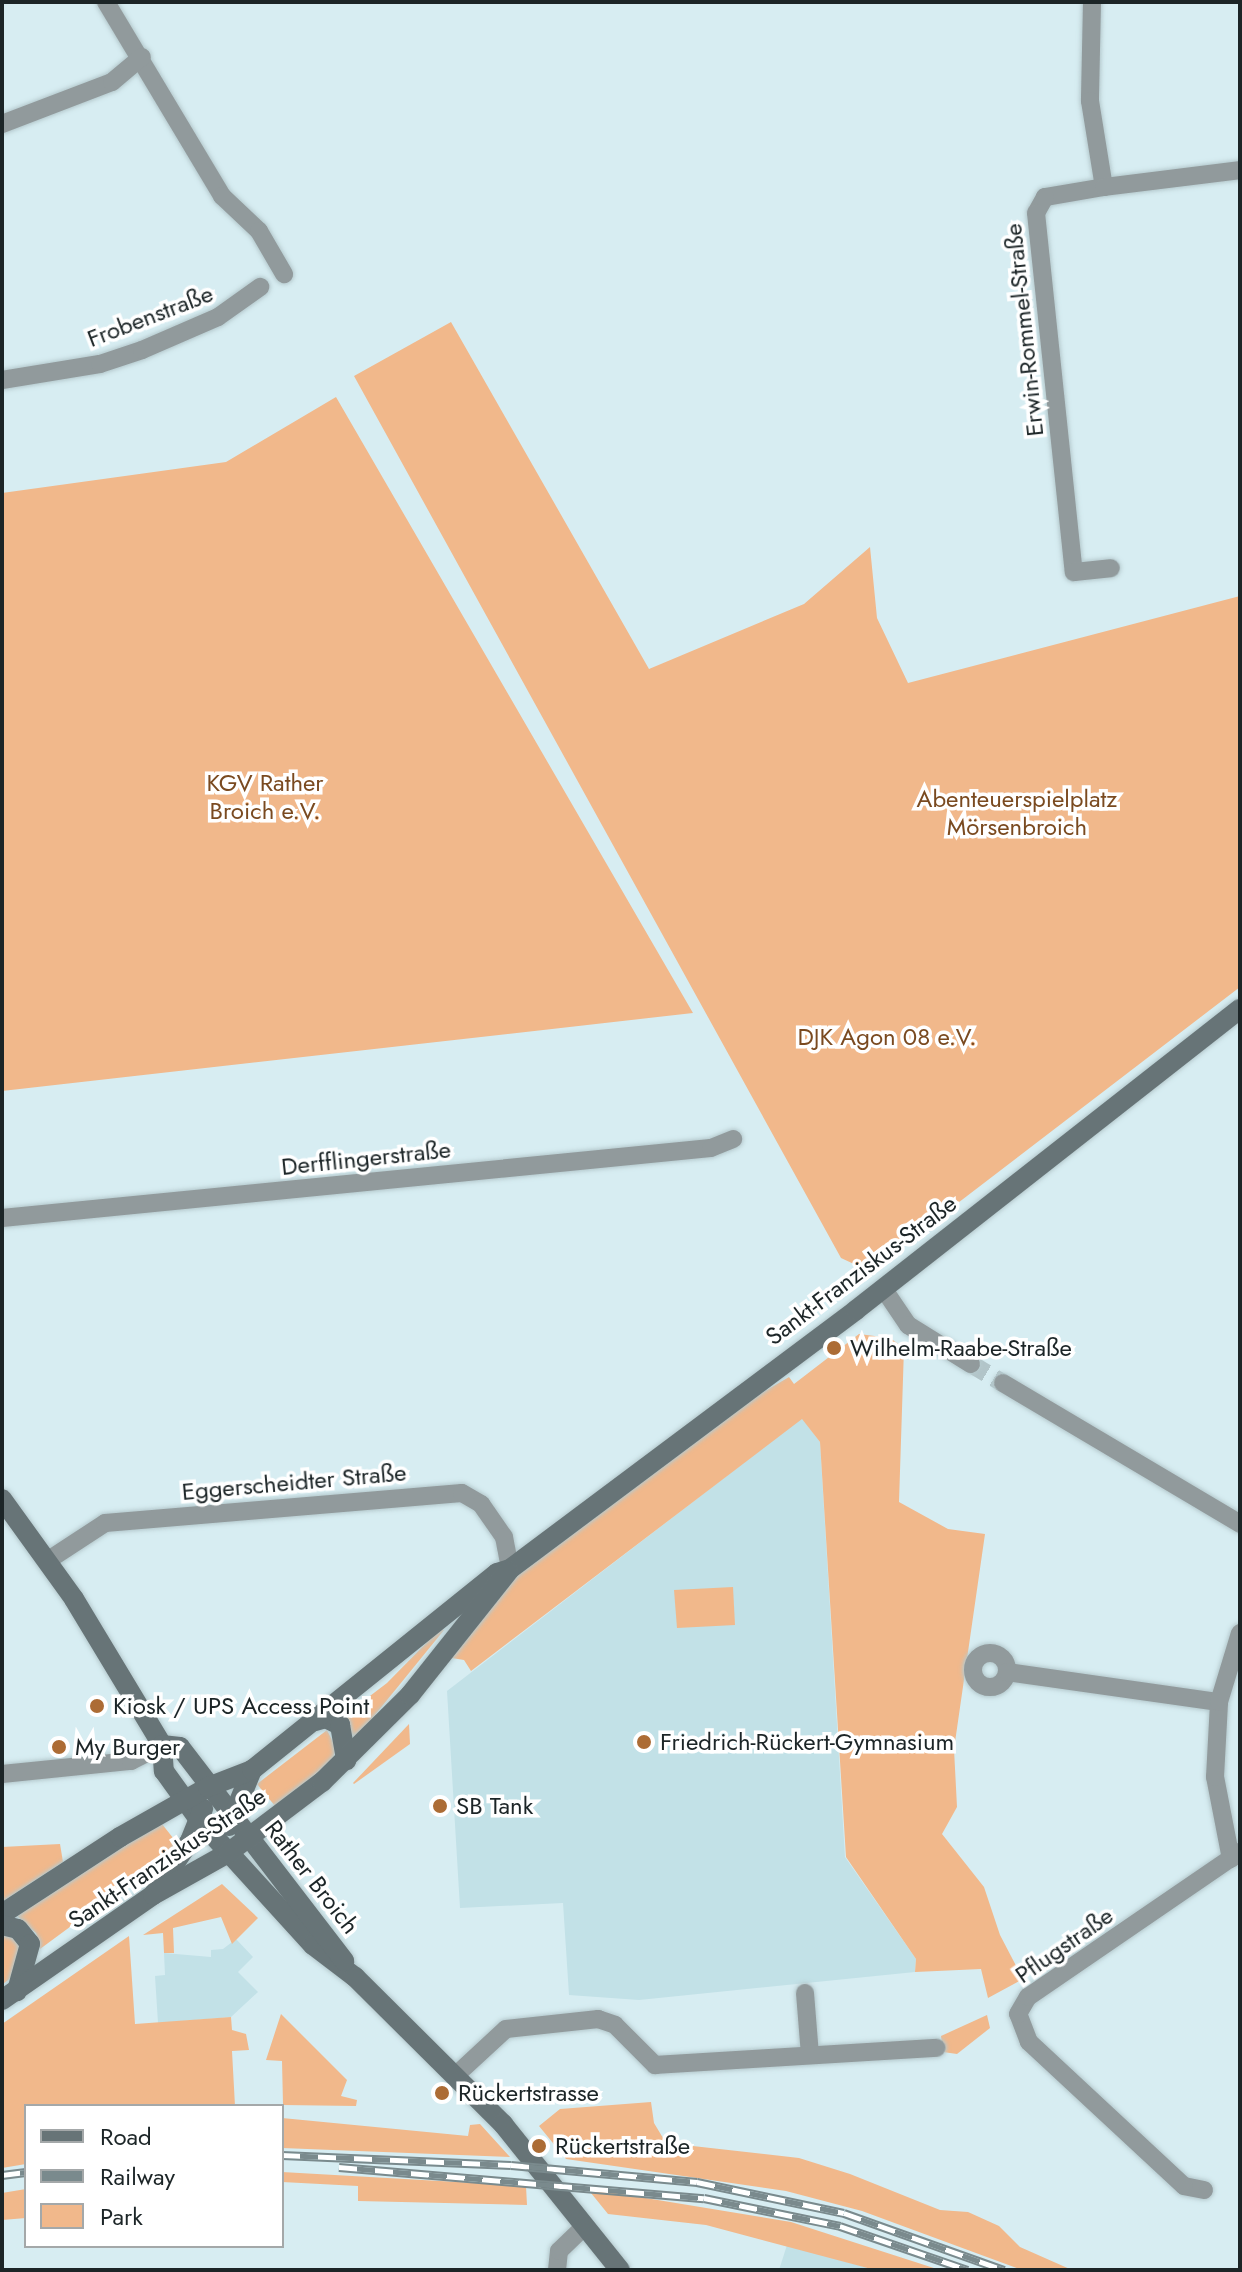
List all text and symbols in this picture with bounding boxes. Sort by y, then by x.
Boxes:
street label: Erwin-Rommel-Straße [999,222,1049,438]
street label: Frobenstraße [83,279,217,353]
park label: KGV Rather Broich e.V. [206,769,324,825]
park label: Abenteuerspielplatz Mörsenbroich [917,785,1117,841]
park label: DJK Agon 08 e.V. [798,1023,976,1051]
street label: Derfflingerstraße [280,1135,452,1181]
street label: Sankt-Franziskus-Straße [760,1189,962,1351]
place label: Wilhelm-Raabe-Straße [850,1334,1072,1362]
marker: Wilhelm-Raabe-Straße [825,1339,843,1357]
street label: Eggerscheidter Straße [181,1458,407,1506]
place label: Kiosk / UPS Access Point [113,1692,369,1720]
marker: Kiosk / UPS Access Point [88,1697,106,1715]
place label: Friedrich-Rückert-Gymnasium [660,1728,954,1756]
place label: My Burger [75,1733,180,1761]
marker: Friedrich-Rückert-Gymnasium [635,1733,653,1751]
marker: My Burger [50,1738,68,1756]
street label: Sankt-Franziskus-Straße [63,1781,271,1935]
place label: SB Tank [456,1792,533,1820]
marker: SB Tank [431,1797,449,1815]
street label: Rather Broich [259,1815,365,1939]
street label: Pflugstraße [1009,1901,1119,1989]
place label: Rückertstrasse [458,2079,599,2107]
marker: Rückertstrasse [433,2084,451,2102]
legend [24,2104,284,2248]
text: Road [100,2119,152,2154]
place label: Rückertstraße [555,2132,690,2160]
marker: Rückertstraße [530,2137,548,2155]
text: Railway [100,2159,175,2194]
text: Park [100,2199,143,2234]

